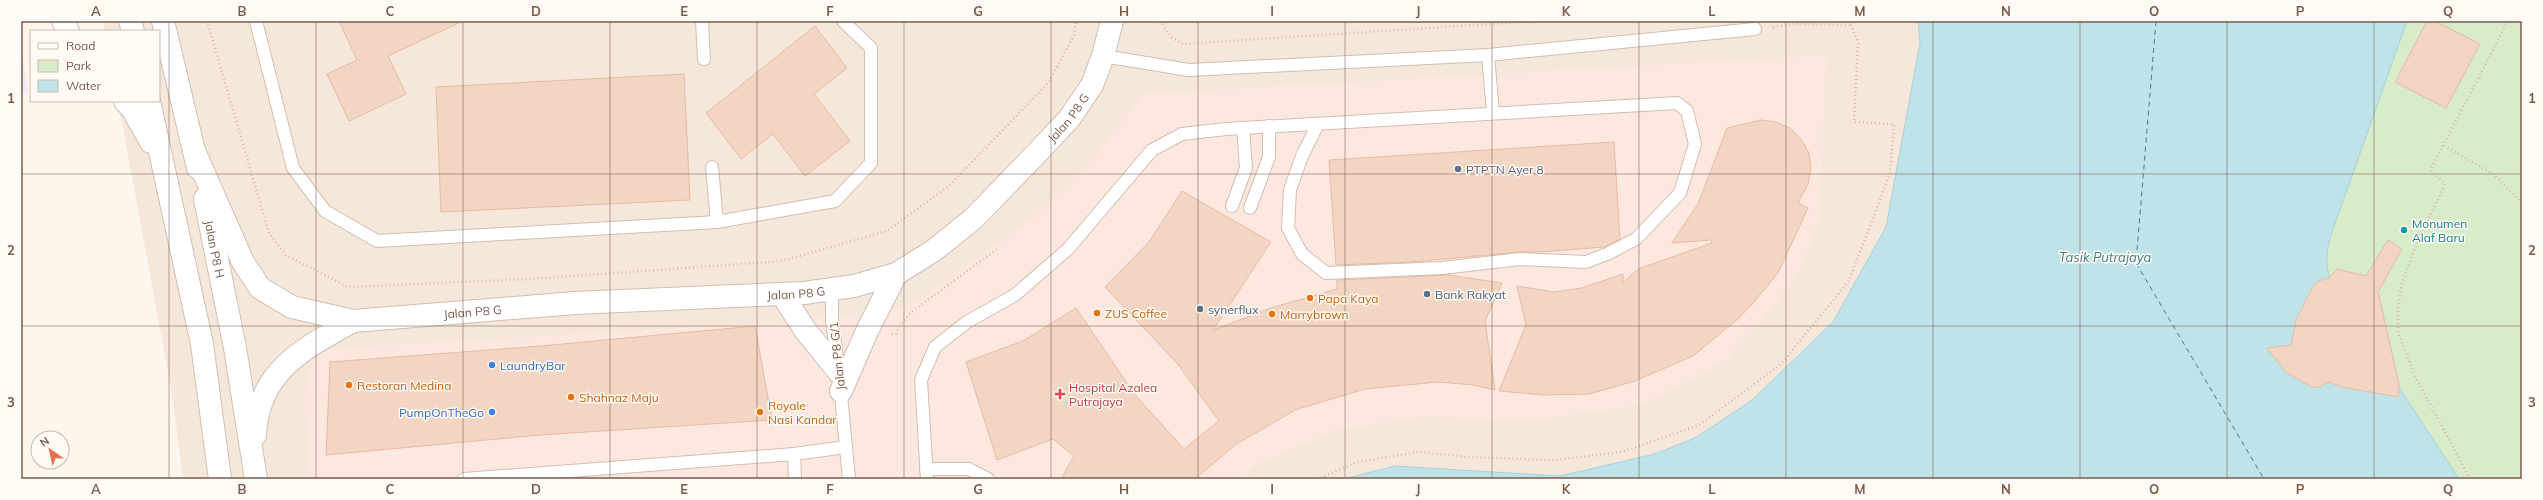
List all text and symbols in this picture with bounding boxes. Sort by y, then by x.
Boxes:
text: A [91,3,101,19]
text: B [238,3,247,19]
text: C [386,3,395,19]
text: D [531,3,541,19]
text: E [680,3,688,19]
text: F [826,3,834,19]
text: G [973,3,983,19]
text: H [1119,3,1129,19]
text: I [1270,3,1274,19]
text: J [1416,3,1420,19]
text: K [1562,3,1572,19]
text: L [1708,3,1716,19]
text: M [1854,3,1866,19]
text: N [2001,3,2011,19]
text: O [2149,3,2159,19]
text: P [2296,3,2305,19]
text: Q [2443,3,2453,19]
legend [30,30,160,102]
text: Road [66,38,95,53]
text: Park [66,58,92,73]
text: Water [66,78,102,93]
text: 1 [7,90,15,106]
street label: Jalan P8 G [1044,90,1092,145]
text: 1 [2528,90,2536,106]
place label: PTPTN Ayer 8 [1466,162,1544,177]
marker: PTPTN Ayer 8 [1453,164,1463,174]
place label: Monumen Alaf Baru [2412,216,2467,245]
street label: Jalan P8 H [202,219,228,279]
marker: Monumen Alaf Baru [2399,225,2409,235]
text: 2 [7,242,15,258]
text: 2 [2528,242,2536,258]
water label: Tasik Putrajaya [2059,249,2151,265]
street label: Jalan P8 G [767,283,826,302]
place label: Bank Rakyat [1435,287,1506,302]
marker: Bank Rakyat [1422,289,1432,299]
place label: Papa Kaya [1318,291,1378,306]
marker: Papa Kaya [1305,293,1315,303]
street label: Jalan P8 G [443,301,502,321]
place label: synerflux [1208,302,1259,317]
marker: synerflux [1195,304,1205,314]
place label: ZUS Coffee [1105,306,1167,321]
place label: Marrybrown [1280,307,1349,322]
marker: ZUS Coffee [1092,308,1102,318]
marker: Marrybrown [1267,309,1277,319]
street label: Jalan P8 G/1 [826,321,848,391]
place label: LaundryBar [500,358,566,373]
marker: LaundryBar [487,360,497,370]
place label: Restoran Medina [357,378,451,393]
marker: Restoran Medina [344,380,354,390]
place label: Hospital Azalea Putrajaya [1069,380,1157,409]
marker: Hospital Azalea Putrajaya [1054,388,1066,400]
place label: Shahnaz Maju [579,390,659,405]
marker: Shahnaz Maju [566,392,576,402]
text: 3 [7,394,15,410]
text: 3 [2528,394,2536,410]
place label: Royale Nasi Kandar [768,398,837,427]
place label: PumpOnTheGo [399,405,484,420]
marker: PumpOnTheGo [487,407,497,417]
marker: Royale Nasi Kandar [755,407,765,417]
north arrow [30,430,70,470]
text: N [37,434,52,450]
text: A [91,481,101,497]
text: B [238,481,247,497]
text: C [386,481,395,497]
text: D [531,481,541,497]
text: E [680,481,688,497]
text: F [826,481,834,497]
text: G [973,481,983,497]
text: H [1119,481,1129,497]
text: I [1270,481,1274,497]
text: J [1416,481,1420,497]
text: K [1562,481,1572,497]
text: L [1708,481,1716,497]
text: M [1854,481,1866,497]
text: N [2001,481,2011,497]
text: O [2149,481,2159,497]
text: P [2296,481,2305,497]
text: Q [2443,481,2453,497]

